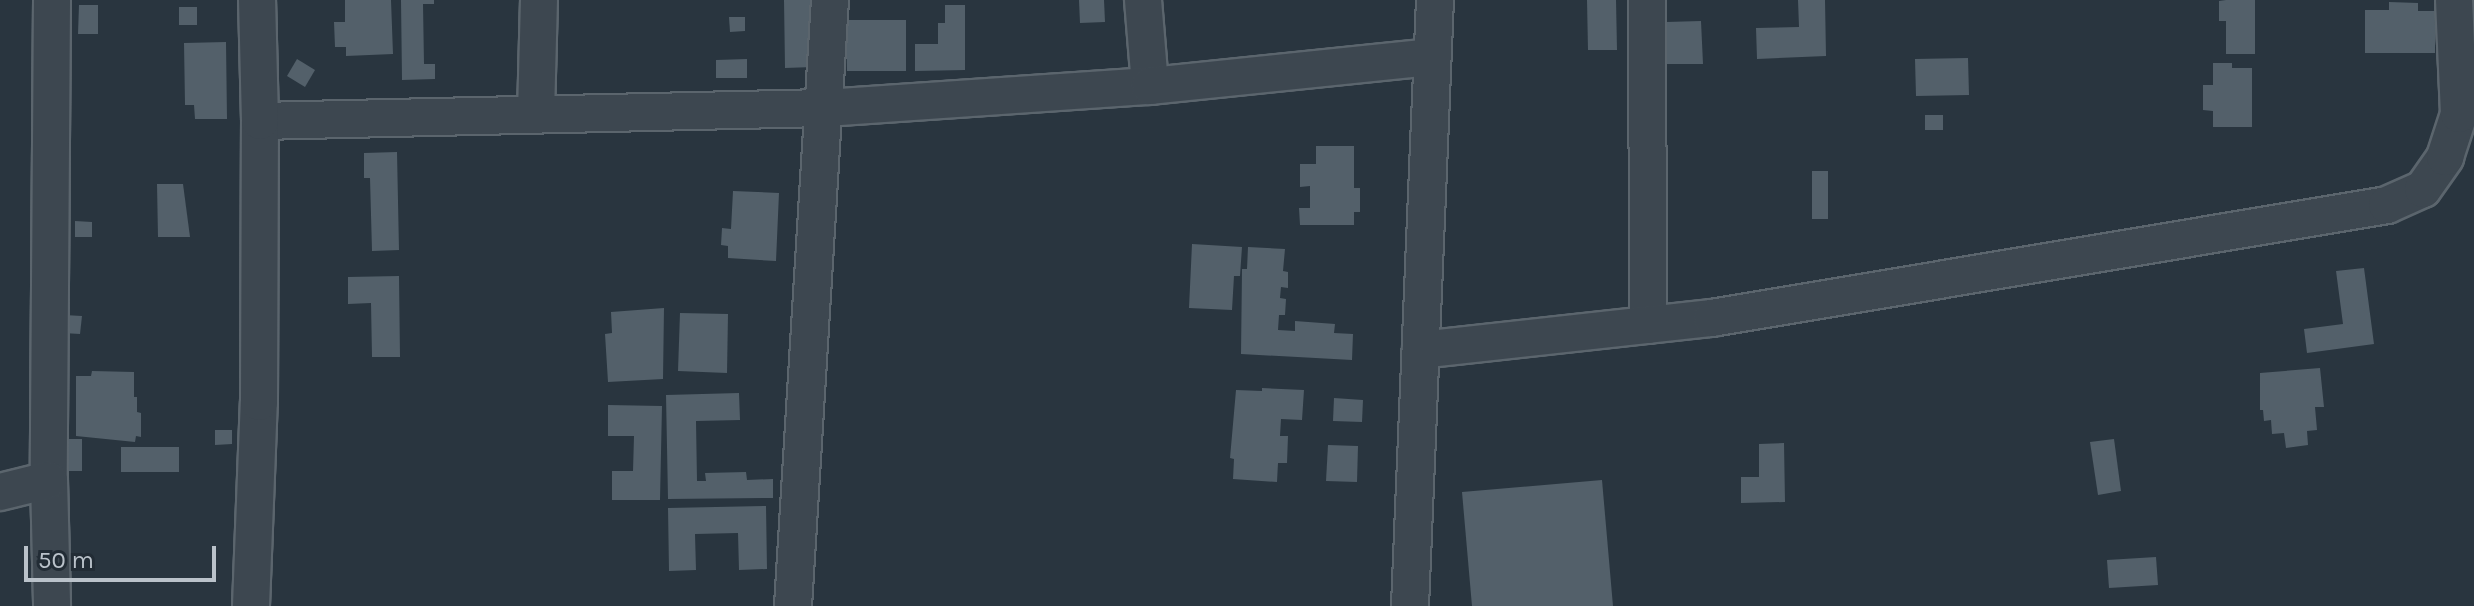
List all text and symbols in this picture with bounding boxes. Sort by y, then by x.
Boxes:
scale bar [28,530,220,580]
text: 50 m [38,546,94,574]

